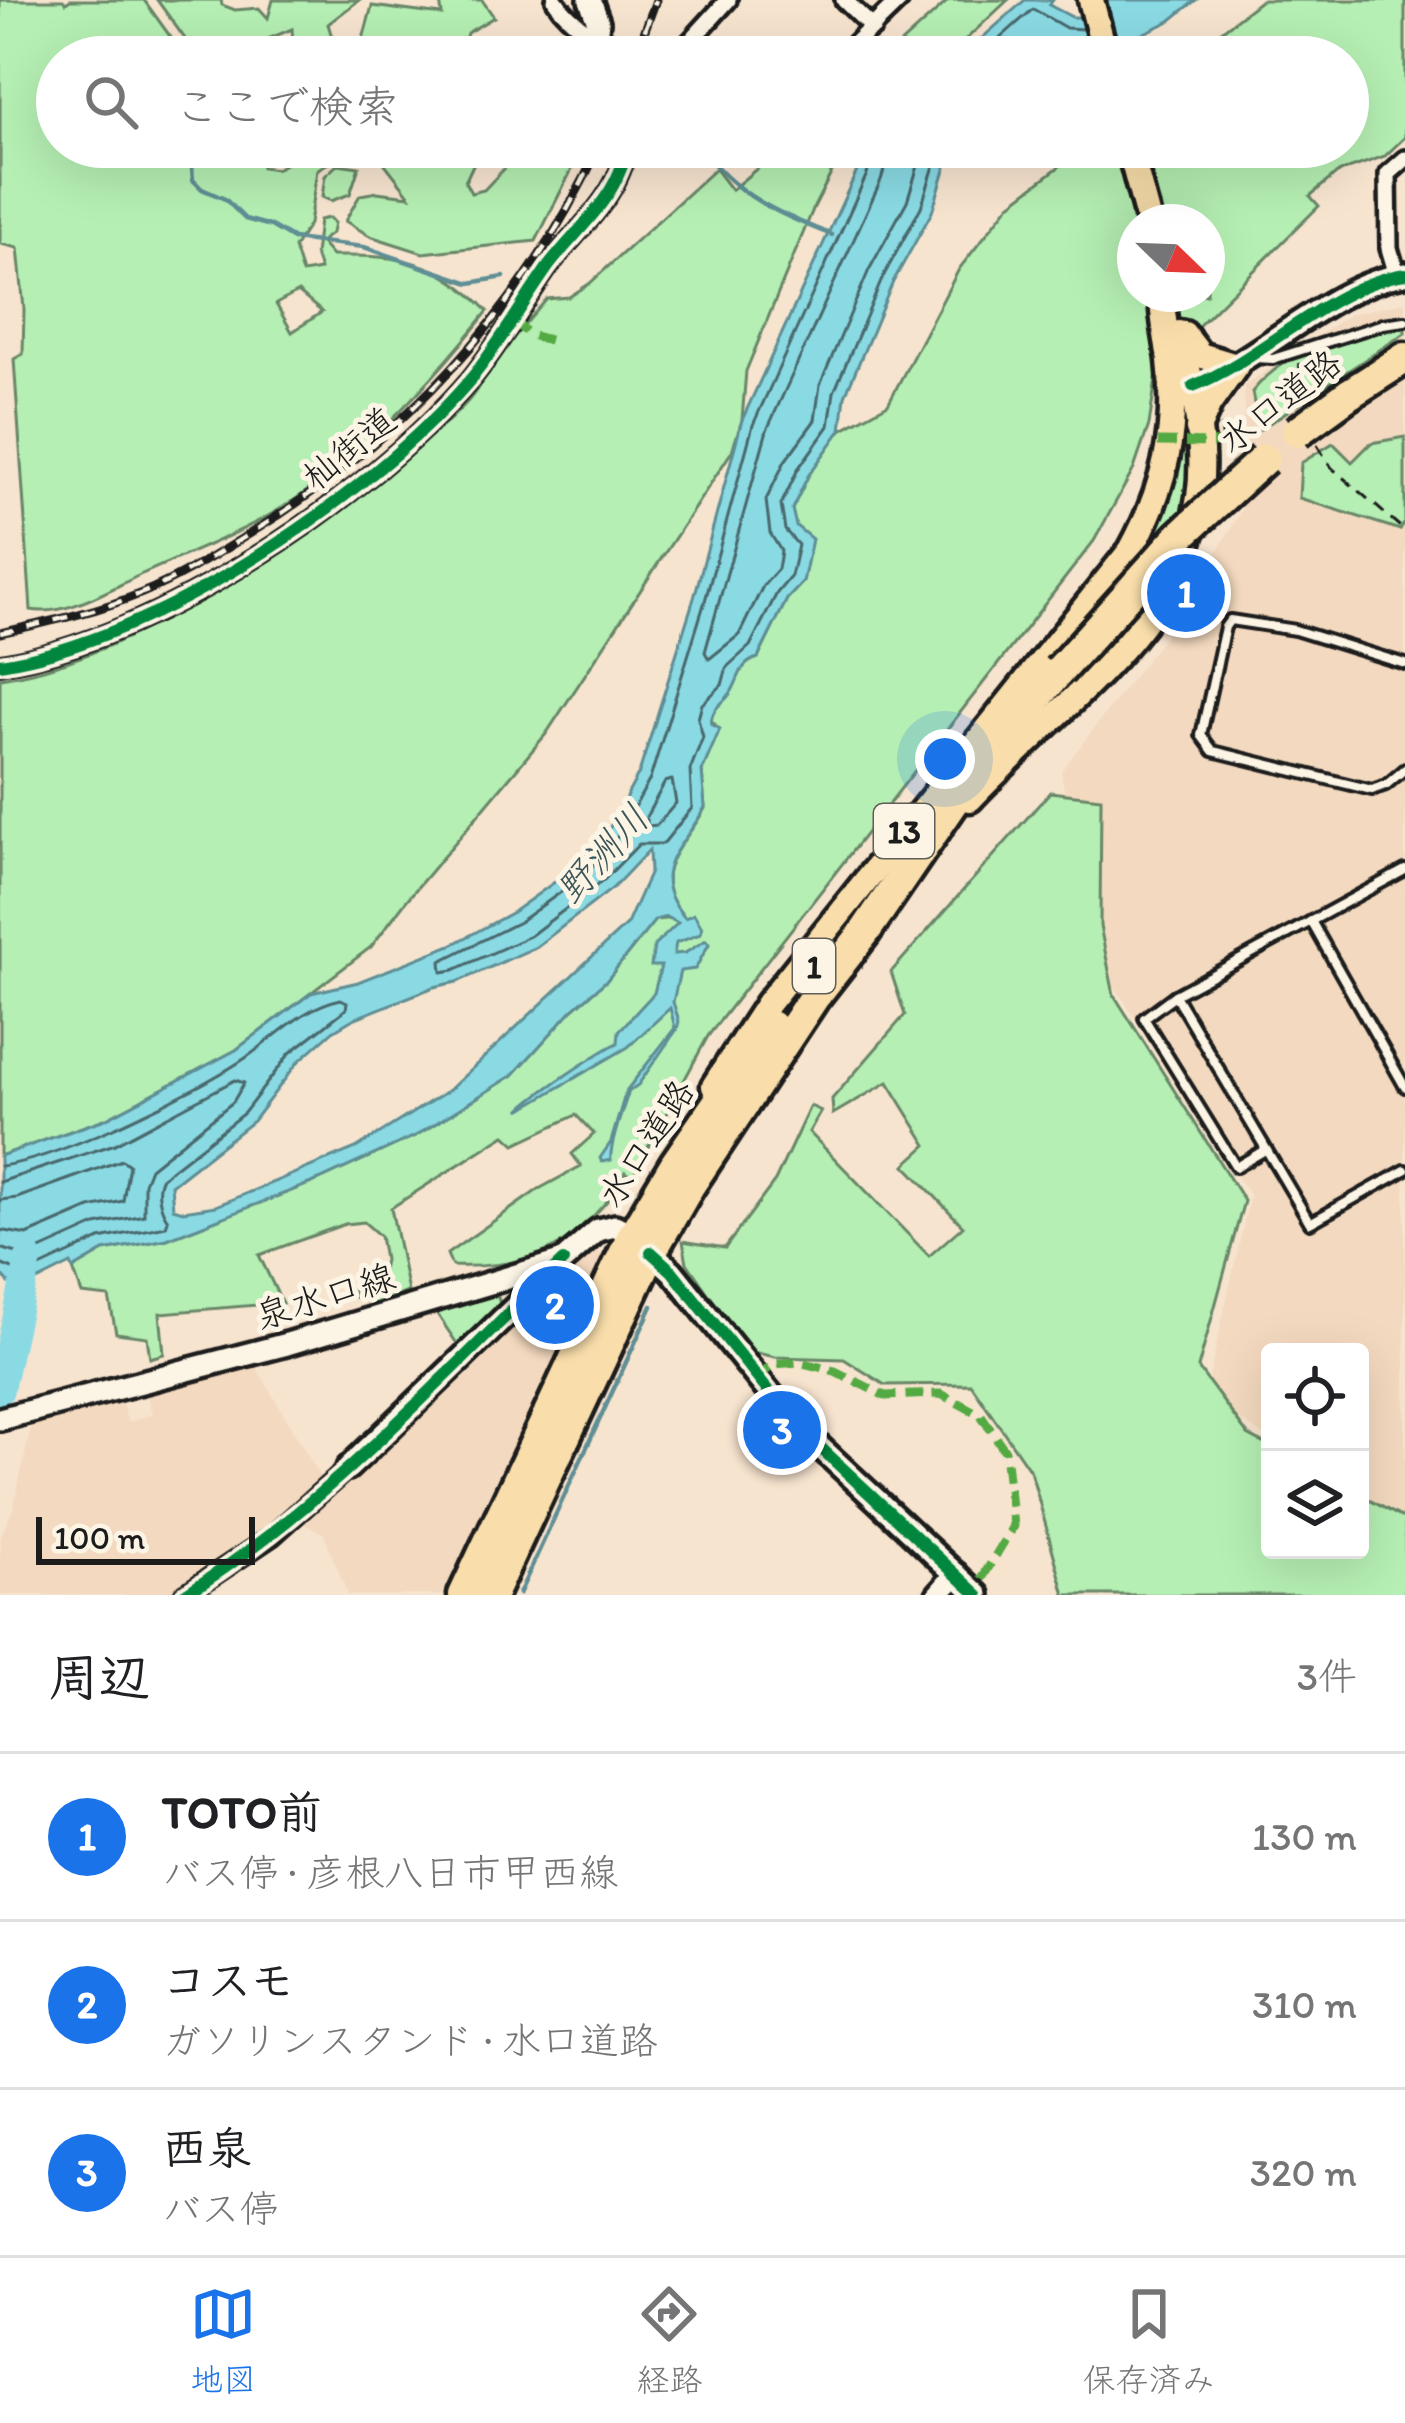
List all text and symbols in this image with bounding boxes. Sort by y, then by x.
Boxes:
search box [36,36,1369,168]
icon: search [78,69,144,135]
text: ここで検索 [174,79,399,133]
north arrow [1117,204,1225,312]
street label: 水口道路 [1210,340,1350,462]
street label: 杣街道 [293,397,405,499]
pin: 1 [1147,548,1225,638]
your location [915,729,975,789]
water label: 野洲川 [545,795,659,913]
road number: 13 [874,804,934,858]
road number: 1 [793,939,835,993]
street label: 水口道路 [589,1071,703,1215]
street label: 泉水口線 [250,1254,400,1338]
pin: 2 [516,1260,594,1350]
map controls [1261,1343,1369,1559]
button: locate [1261,1343,1369,1451]
pin: 3 [743,1385,821,1475]
button: layers [1261,1451,1369,1559]
scale bar [36,1511,255,1564]
text: 100 m [54,1518,145,1557]
text: 周辺 [48,1647,150,1708]
text: 3件 [1297,1653,1357,1700]
text: TOTO前 [162,1785,322,1839]
text: 1 [78,1813,96,1860]
text: 130 m [1252,1813,1357,1860]
text: バス停 · 彦根八日市甲西線 [162,1849,618,1896]
text: コスモ [162,1953,295,2007]
text: 2 [77,1981,97,2028]
text: 310 m [1252,1981,1357,2028]
text: ガソリンスタンド · 水口道路 [162,2017,658,2064]
text: 西泉 [162,2121,252,2175]
text: 3 [76,2149,98,2196]
text: 320 m [1250,2149,1357,2196]
text: バス停 [162,2185,279,2232]
tab: 地図 [190,2281,256,2401]
tab: 経路 [636,2281,702,2401]
tab: 保存済み [1083,2281,1215,2401]

